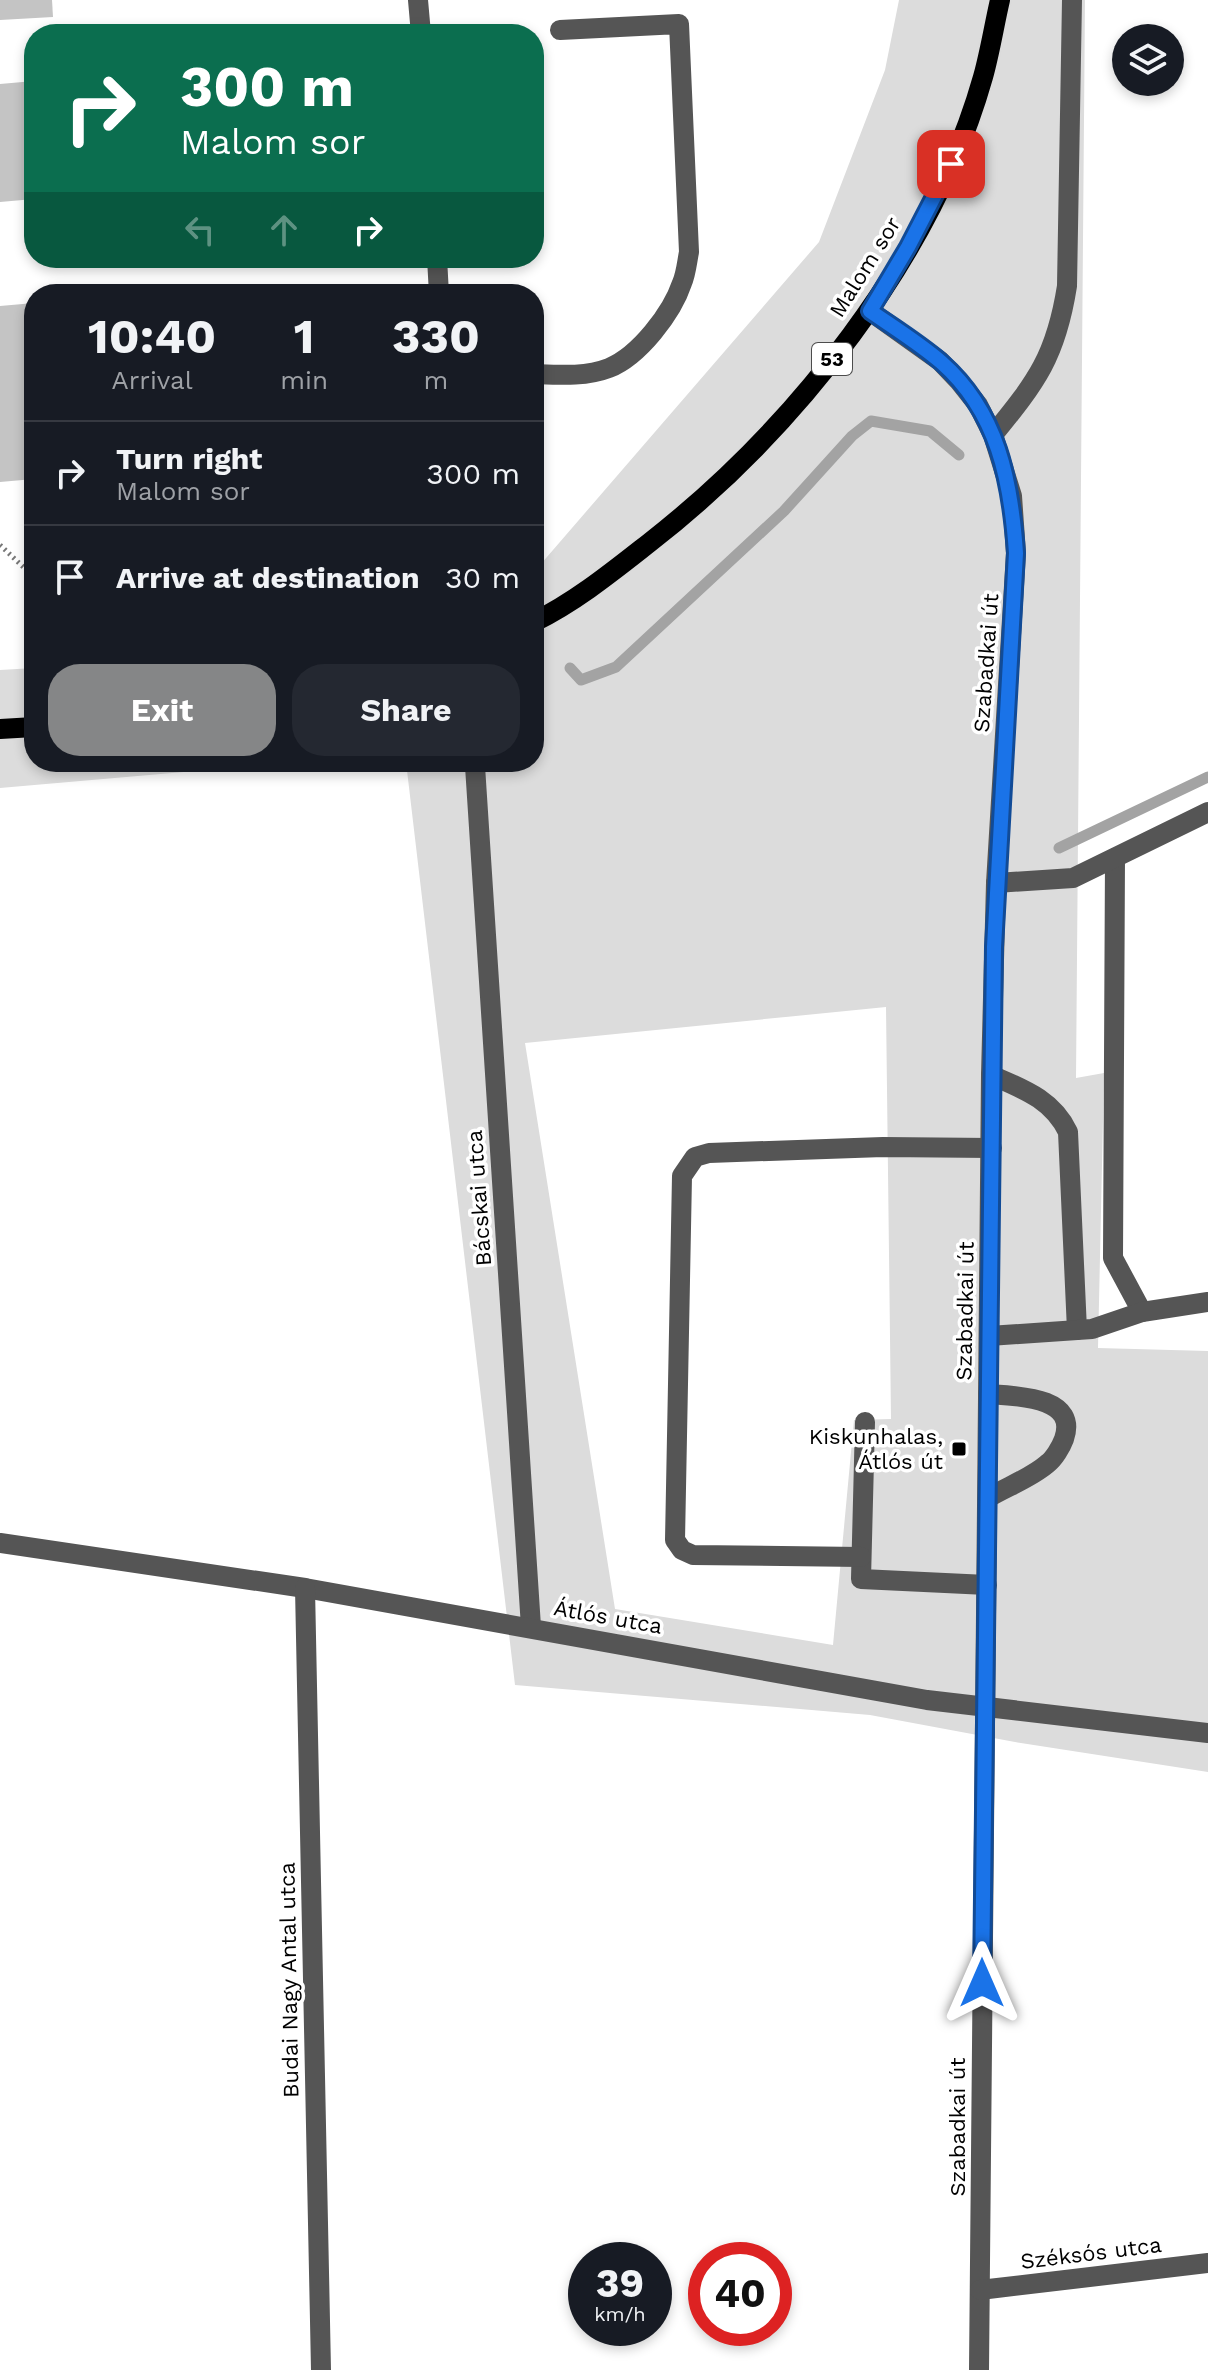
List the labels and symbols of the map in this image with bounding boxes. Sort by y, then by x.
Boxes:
pin [917,130,985,198]
street label: Malom sor [824,212,906,322]
road number: 53 [812,343,852,375]
street label: Szabadkai út [969,593,1003,733]
street label: Bácskai utca [462,1129,496,1267]
street label: Szabadkai út [951,1241,979,1381]
place label: Kiskunhalas, Átlós út [809,1424,943,1474]
marker: Kiskunhalas, Átlós út [950,1440,968,1458]
street label: Átlós utca [552,1595,664,1639]
street label: Budai Nagy Antal utca [274,1862,304,2098]
position arrow [940,1941,1024,2025]
street label: Szabadkai út [945,2057,970,2197]
street label: Széksós utca [1019,2232,1163,2274]
speed limit sign: 40 [688,2242,792,2346]

